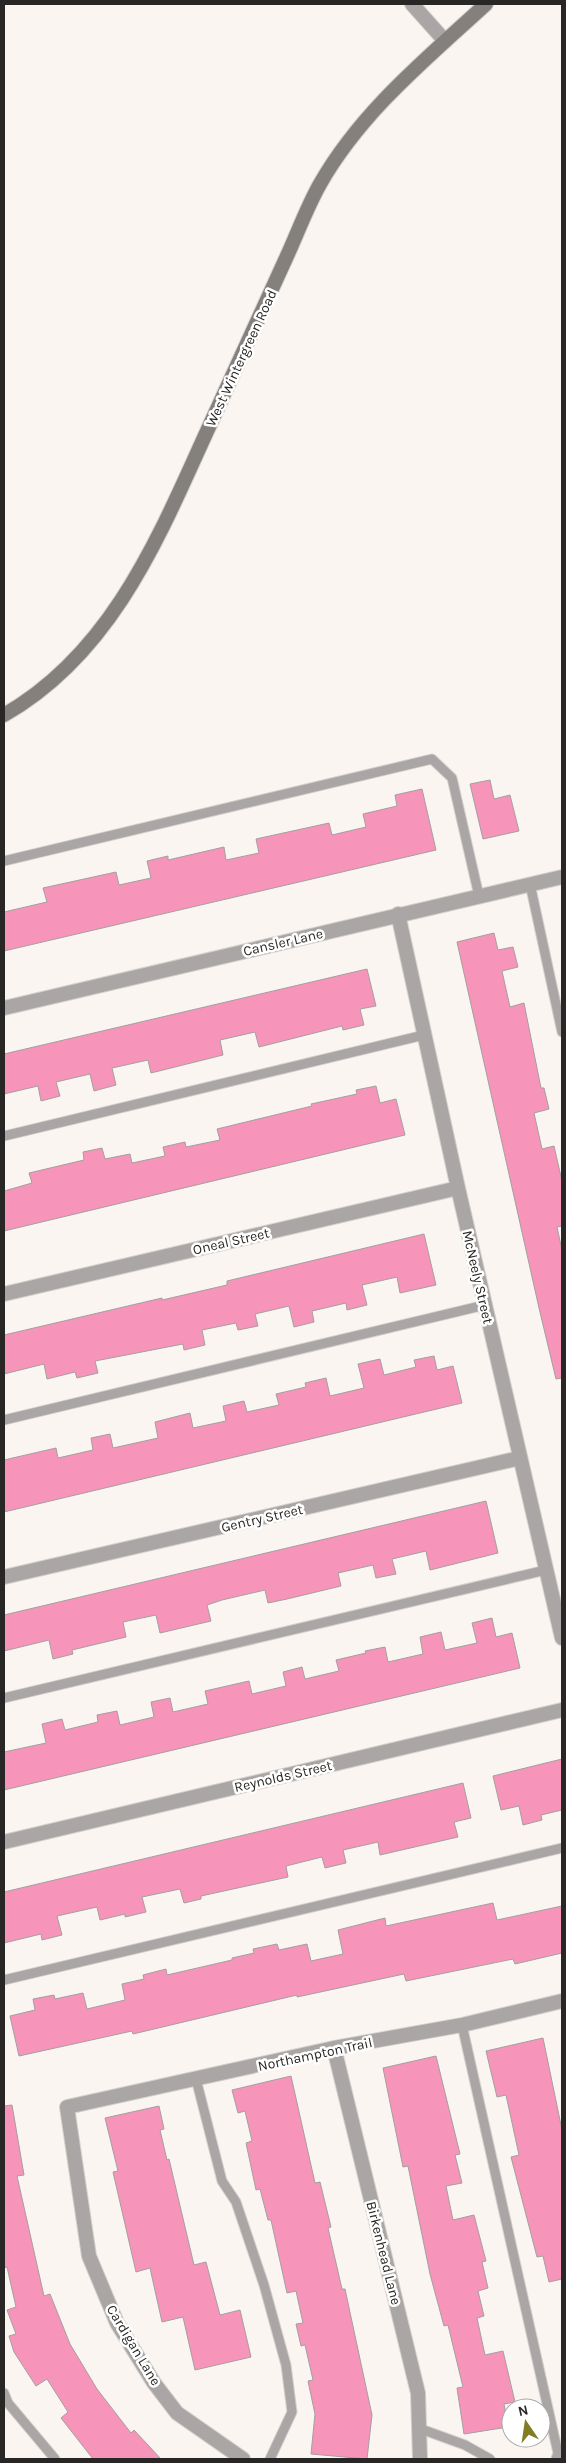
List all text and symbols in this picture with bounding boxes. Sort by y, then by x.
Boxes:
street label: West Wintergreen Road [202,287,281,429]
street label: Cansler Lane [242,925,325,960]
street label: Oneal Street [191,1224,271,1259]
street label: McNeely Street [459,1229,497,1325]
street label: Gentry Street [220,1501,305,1536]
street label: Reynolds Street [233,1757,334,1796]
street label: Northampton Trail [256,2034,374,2075]
street label: Birkenhead Lane [362,2199,405,2307]
street label: Cardigan Lane [103,2302,164,2389]
north arrow [501,2398,551,2448]
text: N [516,2401,530,2420]

